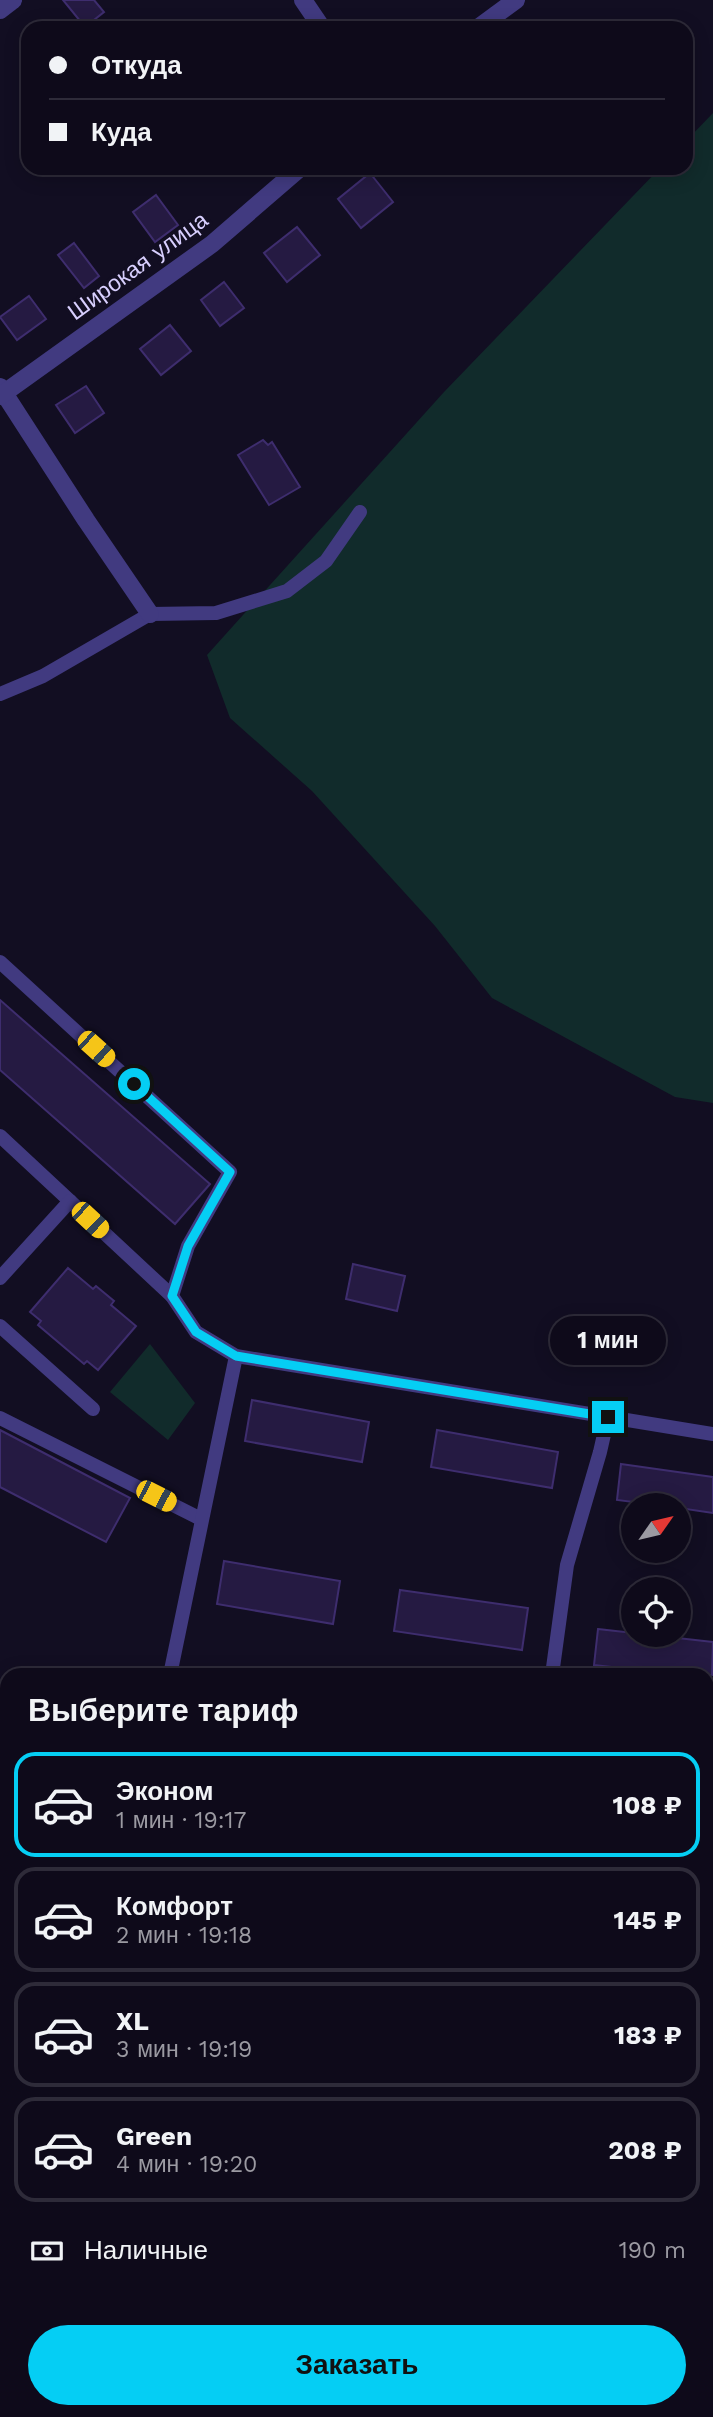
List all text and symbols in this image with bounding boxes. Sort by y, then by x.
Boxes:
text: Откуда [91,50,182,80]
text: Куда [91,117,152,147]
street label: Широкая улица [63,206,213,326]
car [74,1027,119,1071]
route start [118,1068,150,1100]
car [68,1198,113,1242]
callout: 1 мин [550,1316,666,1364]
text: 1 мин [577,1327,639,1354]
route end [592,1401,624,1433]
car [133,1477,180,1515]
north arrow [621,1493,691,1563]
map controls [621,1493,691,1647]
button: locate [621,1577,691,1647]
text: Выберите тариф [28,1691,299,1729]
icon: car [32,1773,95,1836]
text: Эконом [116,1776,214,1806]
text: 108 ₽ [612,1790,682,1820]
text: 1 мин · 19:17 [116,1807,246,1834]
icon: car [32,1888,95,1951]
text: Комфорт [116,1891,233,1921]
text: 145 ₽ [614,1905,682,1935]
text: 2 мин · 19:18 [116,1922,252,1949]
icon: car [32,2003,95,2066]
text: XL [116,2006,149,2036]
text: 183 ₽ [614,2020,682,2050]
text: 3 мин · 19:19 [116,2036,252,2063]
icon: car [32,2118,95,2181]
text: Green [116,2121,192,2151]
text: 208 ₽ [608,2135,682,2165]
text: 4 мин · 19:20 [116,2151,257,2178]
icon: cash [28,2232,66,2270]
text: Наличные [84,2235,208,2265]
text: 190 m [619,2237,686,2264]
button: Заказать [28,2325,686,2405]

